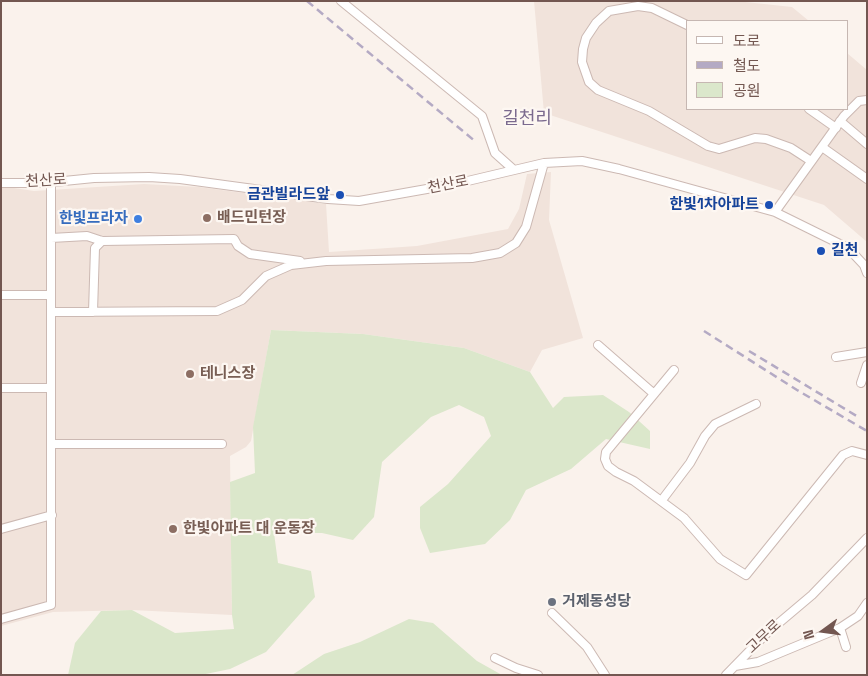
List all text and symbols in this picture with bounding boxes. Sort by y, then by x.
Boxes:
legend [686,20,848,110]
text: 도로 [733,31,761,50]
text: 철도 [733,56,761,75]
text: 공원 [733,81,761,100]
district label: 길천리 [502,108,552,130]
street label: 천산로 [25,171,67,191]
street label: 천산로 [426,172,470,198]
place label: 금관빌라드앞 [247,186,330,204]
marker: 금관빌라드앞 [334,189,346,201]
place label: 한빛1차아파트 [669,196,759,214]
marker: 한빛1차아파트 [763,199,775,211]
place label: 배드민턴장 [217,209,286,227]
place label: 한빛프라자 [59,210,128,228]
marker: 배드민턴장 [201,212,213,224]
marker: 한빛프라자 [132,213,144,225]
place label: 길천 [831,242,859,260]
marker: 길천 [815,245,827,257]
place label: 테니스장 [200,365,255,383]
marker: 테니스장 [184,368,196,380]
place label: 한빛아파트 대 운동장 [183,520,315,538]
marker: 한빛아파트 대 운동장 [167,523,179,535]
place label: 거제동성당 [562,593,631,611]
marker: 거제동성당 [546,596,558,608]
north arrow [798,606,848,656]
street label: 고무로 [743,616,785,658]
text: N [799,628,818,641]

